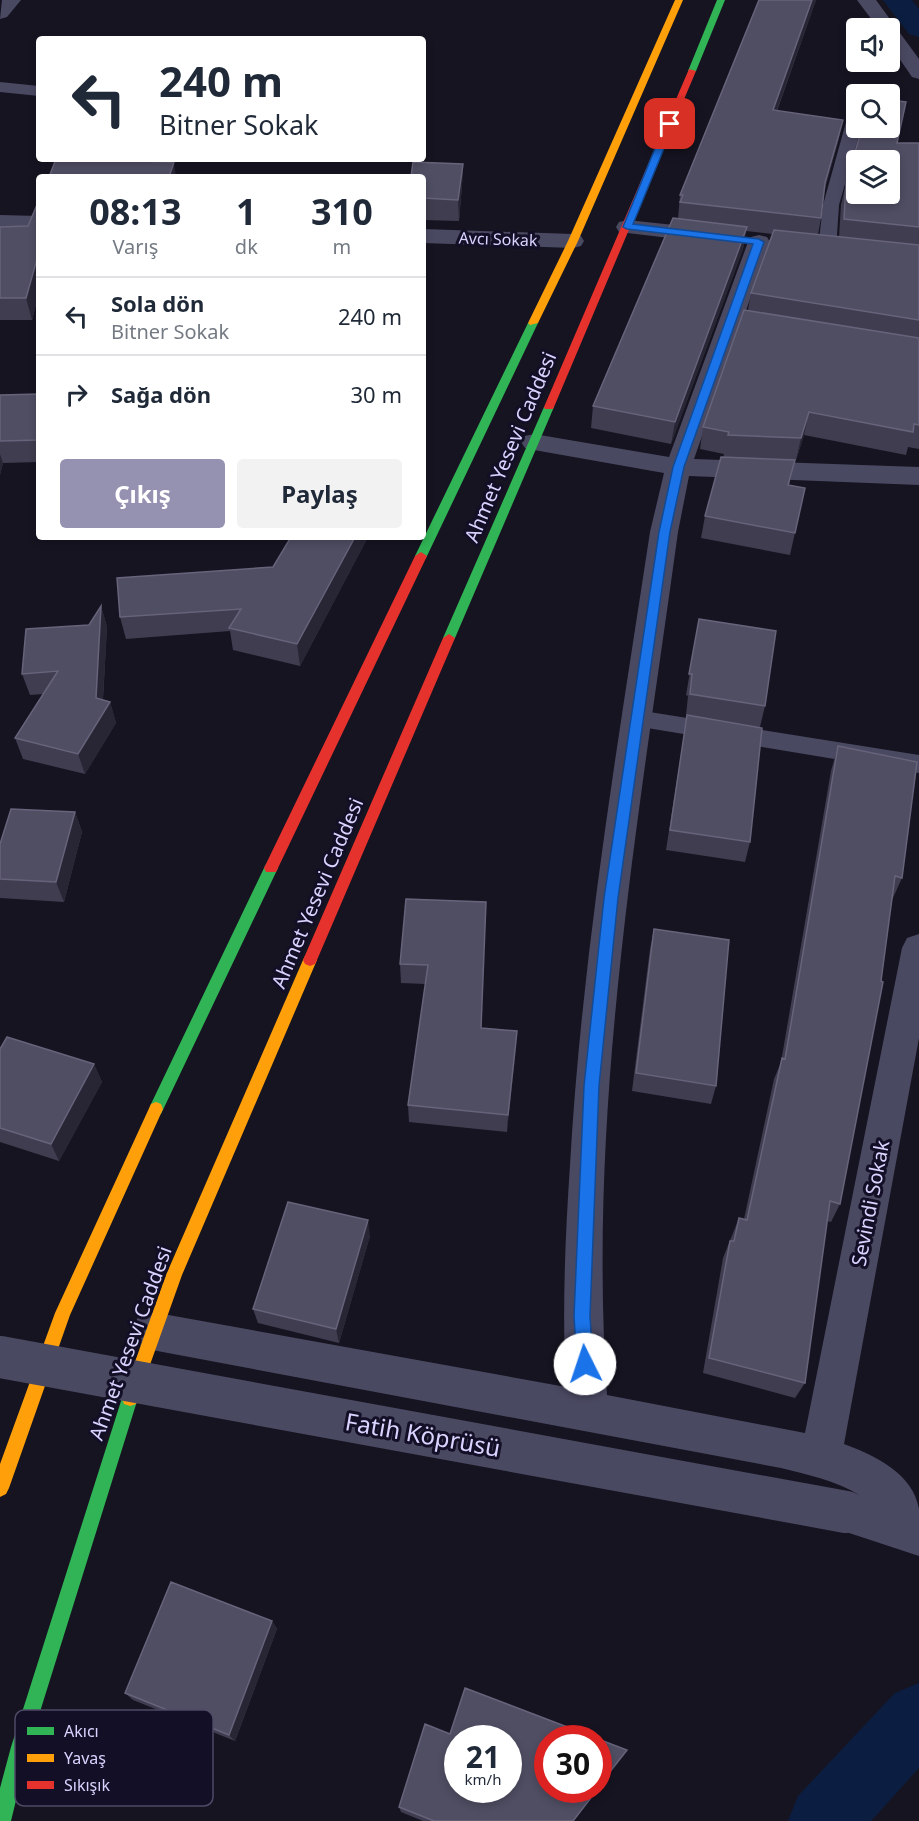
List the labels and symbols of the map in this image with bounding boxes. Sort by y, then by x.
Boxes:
pin [644,98,695,149]
street label: Avcı Sokak [458,227,538,251]
street label: Ahmet Yesevi Caddesi [458,348,562,546]
street label: Ahmet Yesevi Caddesi [265,794,369,992]
street label: Sevindi Sokak [845,1137,896,1268]
street label: Ahmet Yesevi Caddesi [82,1242,178,1444]
position arrow [553,1332,617,1396]
street label: Fatih Köprüsü [343,1404,503,1464]
legend [15,1710,213,1806]
text: Akıcı [64,1720,99,1742]
speed limit sign: 30 [534,1725,612,1803]
text: Yavaş [64,1747,106,1769]
text: Sıkışık [64,1774,110,1796]

